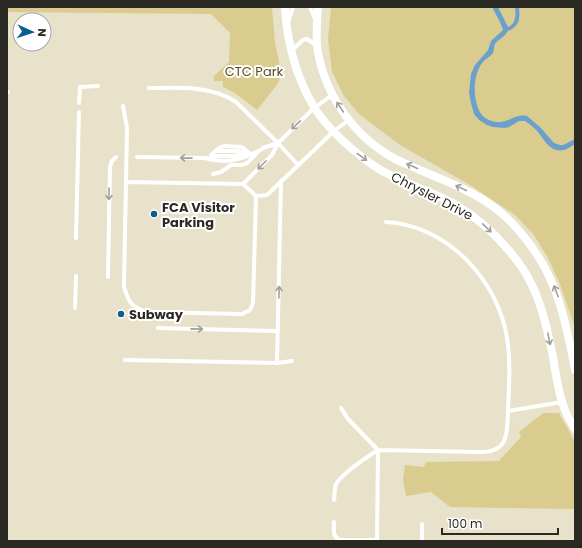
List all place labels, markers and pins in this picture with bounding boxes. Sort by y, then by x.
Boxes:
place label: FCA Visitor Parking [162,198,235,232]
marker: FCA Visitor Parking [149,209,159,219]
place label: Subway [129,305,184,324]
marker: Subway [116,309,126,319]

